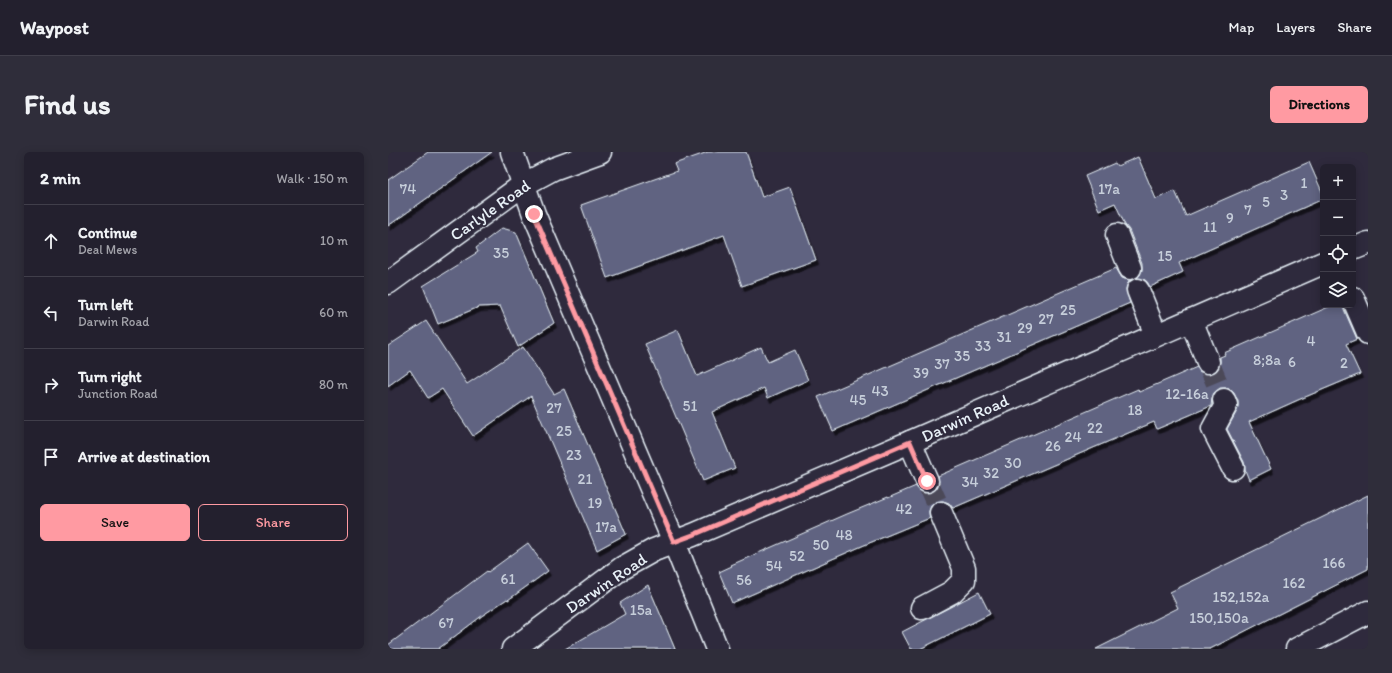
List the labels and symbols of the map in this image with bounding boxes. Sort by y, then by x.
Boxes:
house number: 1 [1301,174,1308,192]
street label: Carlyle Road [446,175,534,245]
house number: 74 [400,180,416,198]
house number: 17a [1098,180,1120,198]
house number: 3 [1280,186,1288,204]
house number: 5 [1262,193,1270,211]
house number: 7 [1244,201,1252,219]
route end [525,205,543,223]
house number: 9 [1226,209,1234,227]
house number: 11 [1203,218,1217,236]
house number: 35 [493,244,509,262]
house number: 15 [1158,247,1173,265]
house number: 25 [1060,301,1076,319]
house number: 27 [1038,310,1054,328]
house number: 29 [1017,319,1033,337]
house number: 31 [996,328,1012,346]
house number: 4 [1306,332,1316,350]
house number: 33 [975,337,991,355]
house number: 35 [954,347,970,365]
house number: 8;8a [1253,351,1281,369]
house number: 6 [1288,353,1296,371]
house number: 2 [1340,354,1348,372]
house number: 37 [934,355,950,373]
house number: 39 [913,364,929,382]
house number: 43 [871,382,889,400]
house number: 12-16a [1165,385,1209,403]
street label: Darwin Road [918,390,1012,446]
house number: 45 [850,391,867,409]
house number: 51 [683,397,697,415]
house number: 27 [546,399,562,417]
house number: 18 [1127,401,1143,419]
house number: 22 [1087,419,1103,437]
house number: 25 [556,422,572,440]
house number: 24 [1065,428,1081,446]
house number: 26 [1045,437,1061,455]
house number: 23 [566,446,582,464]
house number: 30 [1004,454,1022,472]
house number: 32 [983,464,999,482]
house number: 21 [578,470,592,488]
route start [918,472,936,490]
house number: 34 [961,473,979,491]
house number: 19 [588,494,603,512]
house number: 42 [896,500,913,518]
house number: 17a [595,518,617,536]
house number: 48 [835,526,853,544]
house number: 50 [812,536,830,554]
house number: 52 [789,547,805,565]
street label: Darwin Road [562,548,651,617]
house number: 166 [1323,554,1345,572]
house number: 54 [766,557,782,575]
house number: 61 [501,570,515,588]
house number: 56 [736,571,752,589]
house number: 162 [1283,574,1305,592]
house number: 152,152a [1213,588,1270,606]
house number: 15a [630,601,653,619]
house number: 150,150a [1189,609,1249,627]
house number: 67 [438,614,454,632]

